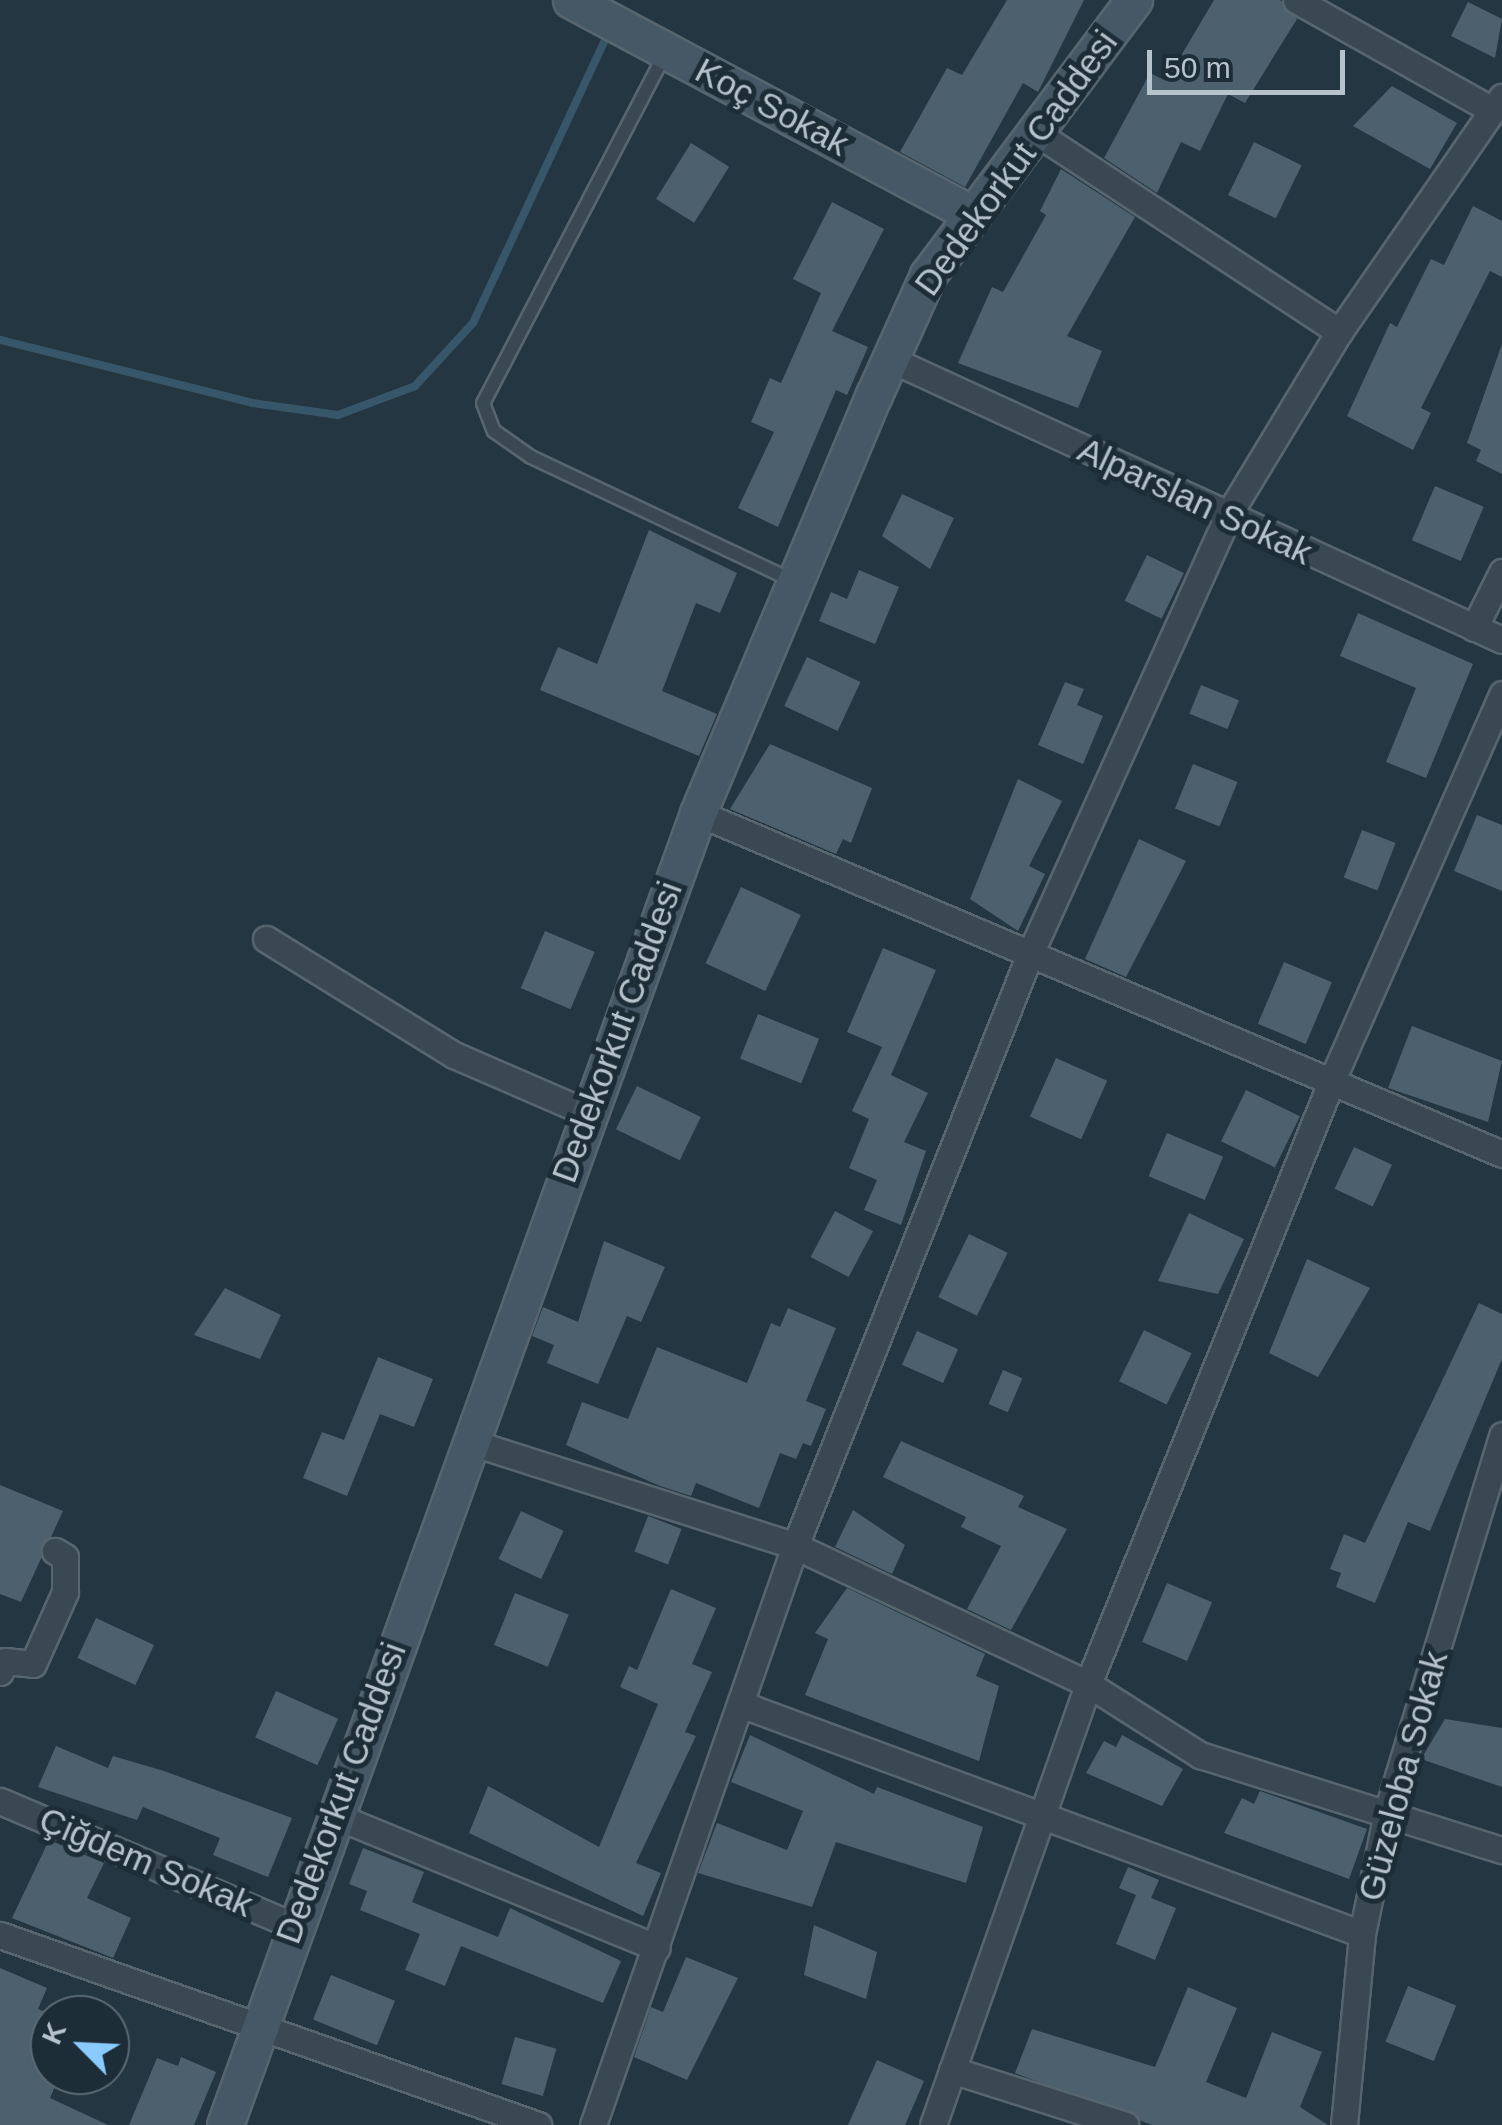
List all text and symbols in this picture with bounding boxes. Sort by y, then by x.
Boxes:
street label: Dedekorkut Caddesi [906,22,1126,304]
scale bar [1152,30,1350,92]
street label: Koç Sokak [688,49,856,165]
text: 50 m [1164,51,1231,84]
street label: Alparslan Sokak [1072,429,1318,573]
street label: Dedekorkut Caddesi [543,876,691,1188]
street label: Dedekorkut Caddesi [267,1637,415,1949]
street label: Güzeloba Sokak [1349,1647,1457,1905]
street label: Çiğdem Sokak [33,1798,259,1926]
north arrow [30,1995,130,2095]
text: K [36,2018,72,2049]

